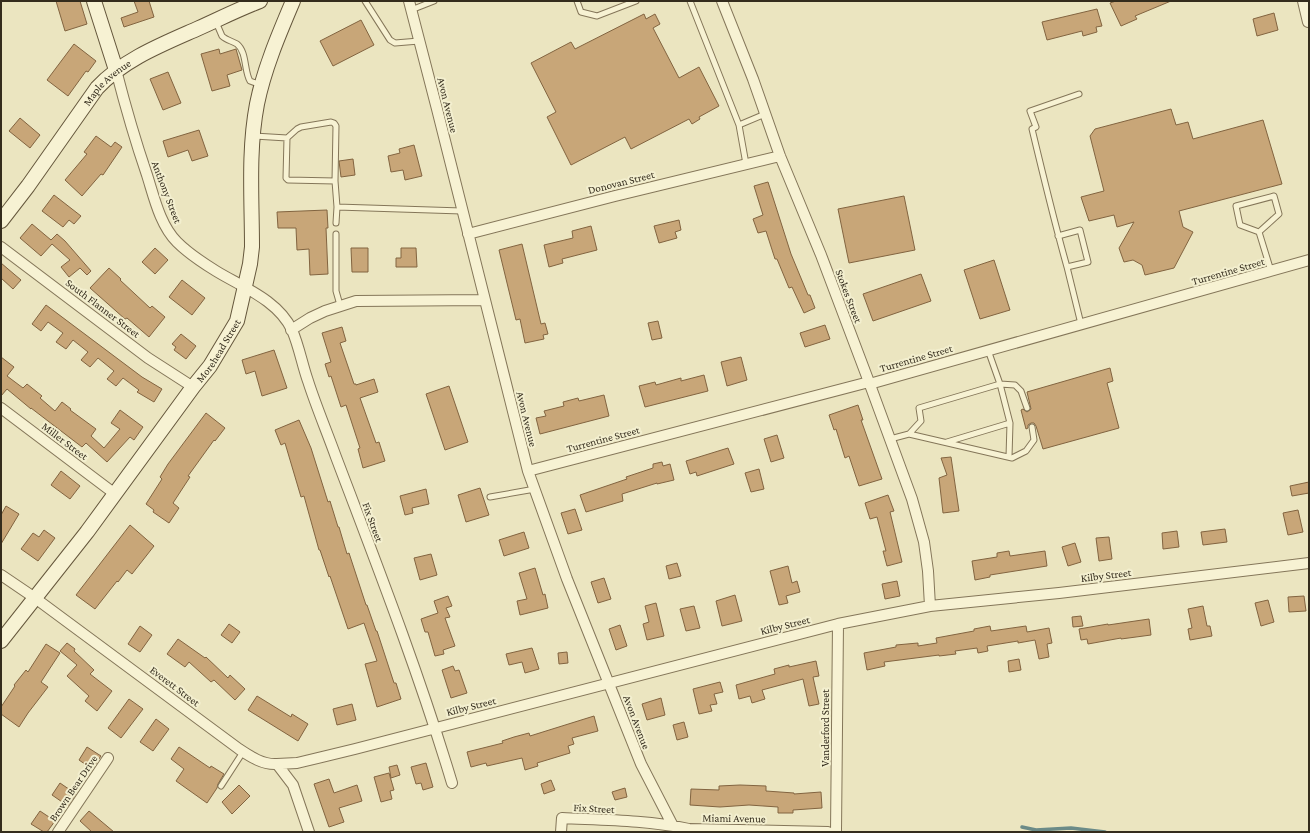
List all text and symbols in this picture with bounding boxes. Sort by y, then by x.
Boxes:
street label: Maple Avenue [80,57,133,108]
street label: Avon Avenue [435,76,461,134]
street label: Anthony Street [149,159,185,226]
street label: Donovan Street [587,168,656,196]
street label: Turrentine Street [1190,255,1266,287]
street label: Stokes Street [833,268,865,325]
street label: South Flanner Street [64,276,143,340]
street label: Morehead Street [193,316,243,384]
street label: Turrentine Street [878,342,954,374]
street label: Avon Avenue [514,390,540,448]
street label: Miller Street [40,420,91,462]
street label: Turrentine Street [565,423,641,455]
street label: Fix Street [360,501,386,544]
street label: Kilby Street [1080,566,1132,585]
street label: Kilby Street [759,613,812,638]
street label: Everett Street [148,663,203,709]
street label: Vanderford Street [819,689,831,767]
street label: Avon Avenue [621,693,653,751]
street label: Kilby Street [445,694,498,719]
street label: Brown Bear Drive [46,753,100,823]
street label: Fix Street [573,801,615,815]
street label: Miami Avenue [702,811,766,825]

